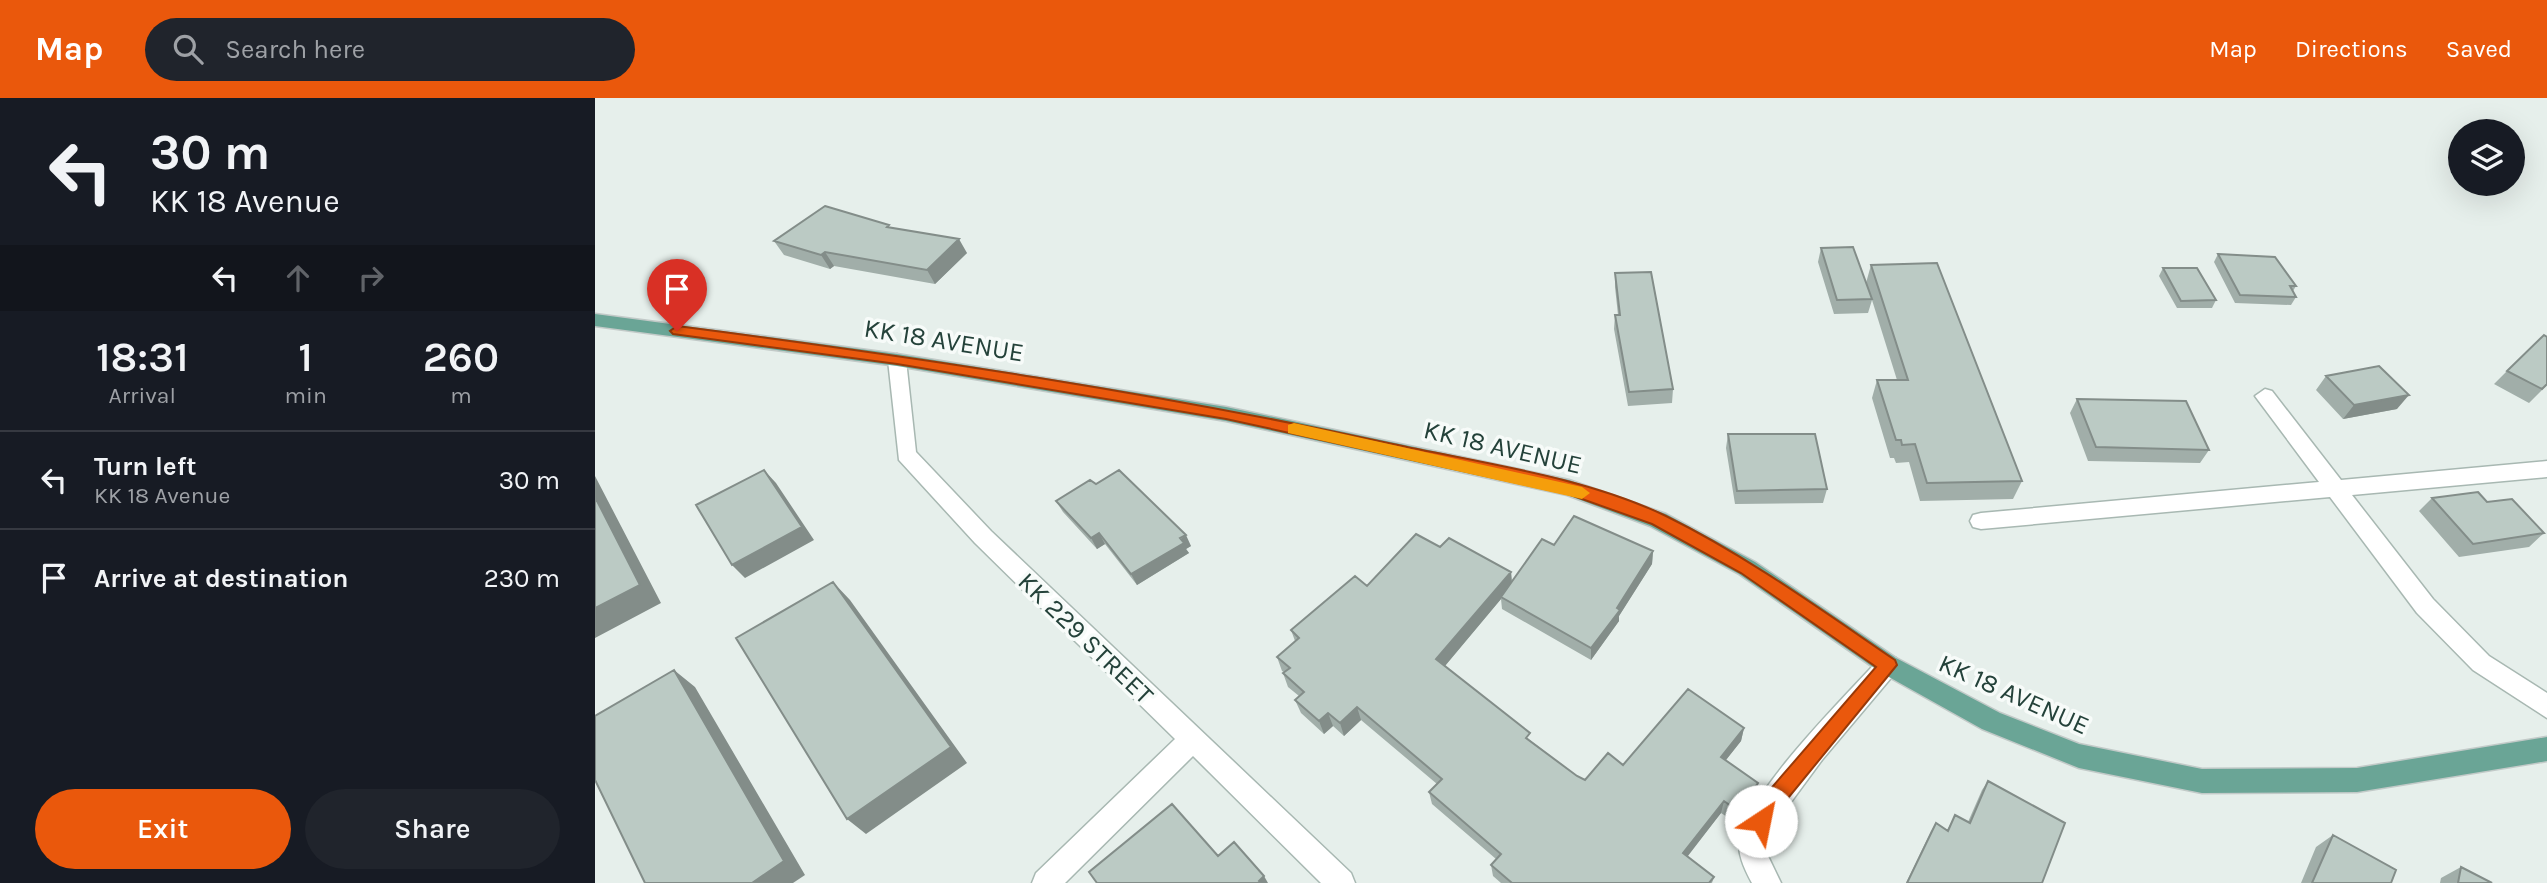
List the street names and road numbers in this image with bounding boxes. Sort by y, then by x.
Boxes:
street label: KK 18 AVENUE [862,313,1026,368]
street label: KK 18 AVENUE [1421,414,1585,481]
street label: KK 229 STREET [1012,566,1160,711]
street label: KK 18 AVENUE [1934,647,2094,741]

